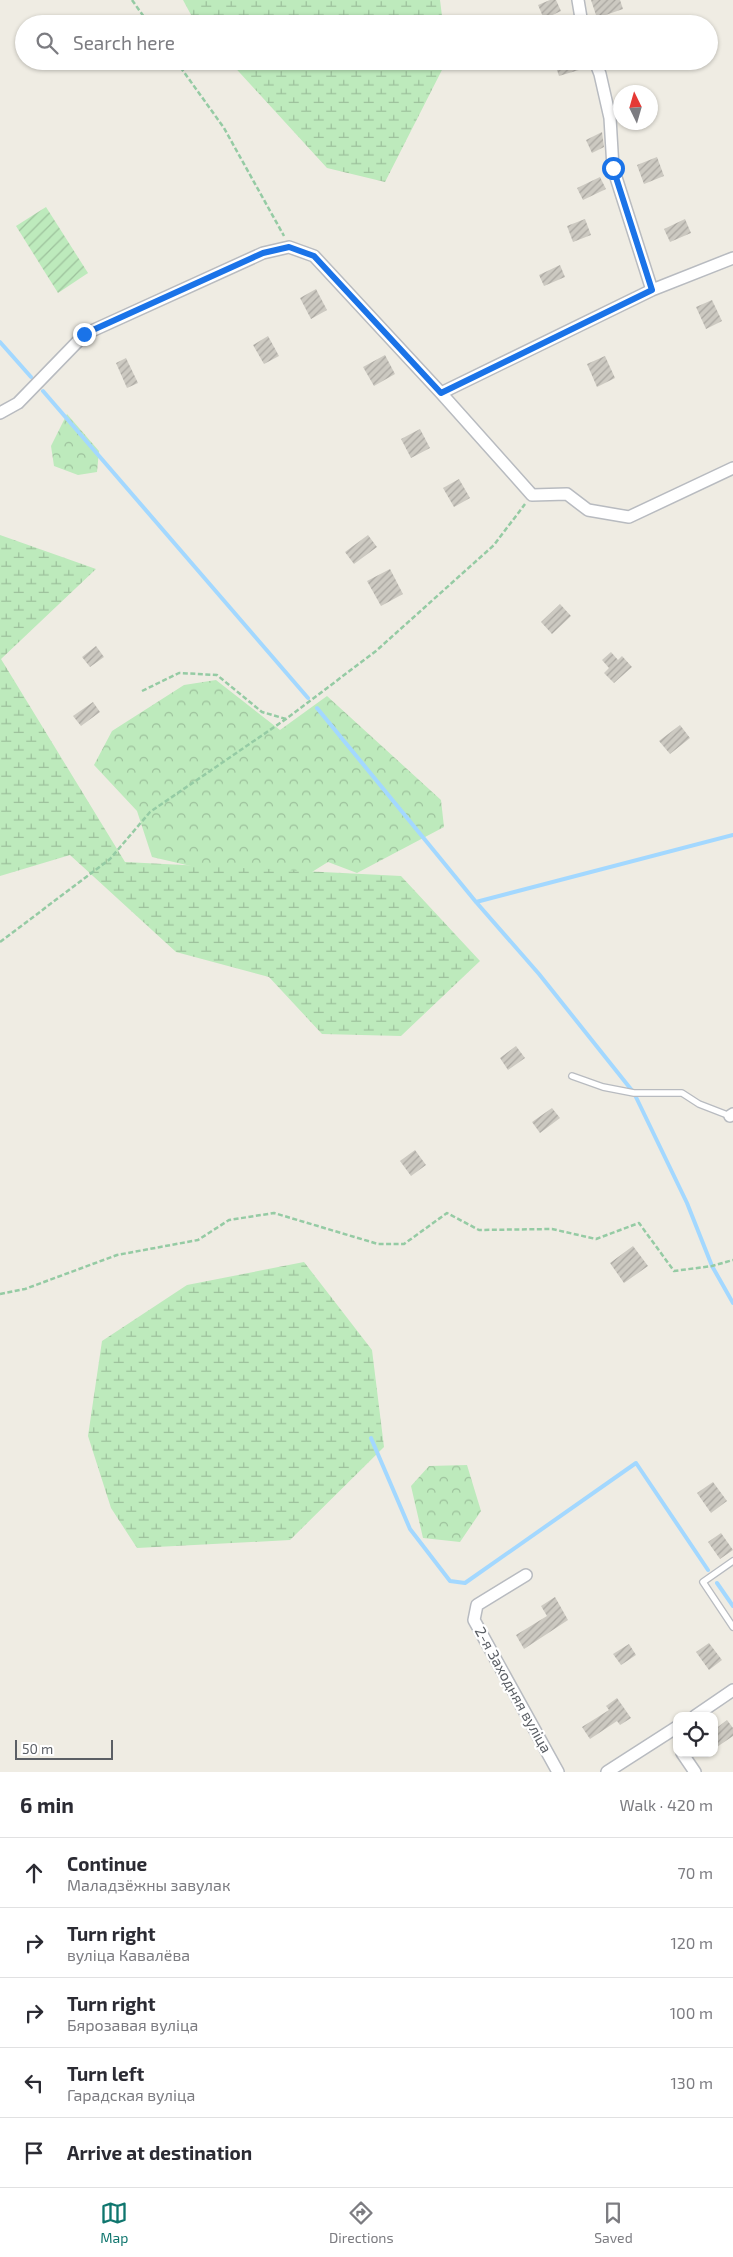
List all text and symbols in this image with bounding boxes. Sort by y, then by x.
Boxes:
search box [15,15,718,70]
icon: search [33,29,61,57]
text: Search here [73,31,175,54]
north arrow [613,85,658,130]
route start [602,157,625,180]
route end [73,323,96,346]
street label: 2-я Заходняя вуліца [471,1623,556,1756]
map controls [673,1712,718,1757]
button: locate [673,1712,718,1757]
scale bar [15,1737,112,1760]
text: 50 m [22,1740,53,1757]
text: 6 min [20,1792,74,1817]
text: Walk · 420 m [620,1795,713,1814]
text: Continue [67,1852,147,1875]
icon: ahead [20,1859,48,1887]
text: 70 m [678,1863,713,1882]
text: Маладзёжны завулак [67,1875,230,1894]
text: Turn right [67,1922,155,1945]
icon: right [20,1929,48,1957]
text: 120 m [670,1933,713,1952]
text: вуліца Кавалёва [67,1945,190,1964]
text: Turn right [67,1992,155,2015]
icon: right [20,1999,48,2027]
text: 100 m [670,2003,713,2022]
text: Бярозавая вуліца [67,2015,198,2034]
text: Turn left [67,2062,144,2085]
icon: left [20,2069,48,2097]
text: 130 m [671,2073,713,2092]
text: Гарадская вуліца [67,2085,195,2104]
icon: arrive [20,2139,48,2167]
text: Arrive at destination [67,2141,252,2164]
tab: Map [100,2199,128,2246]
tab: Directions [329,2199,394,2246]
tab: Saved [594,2199,633,2246]

